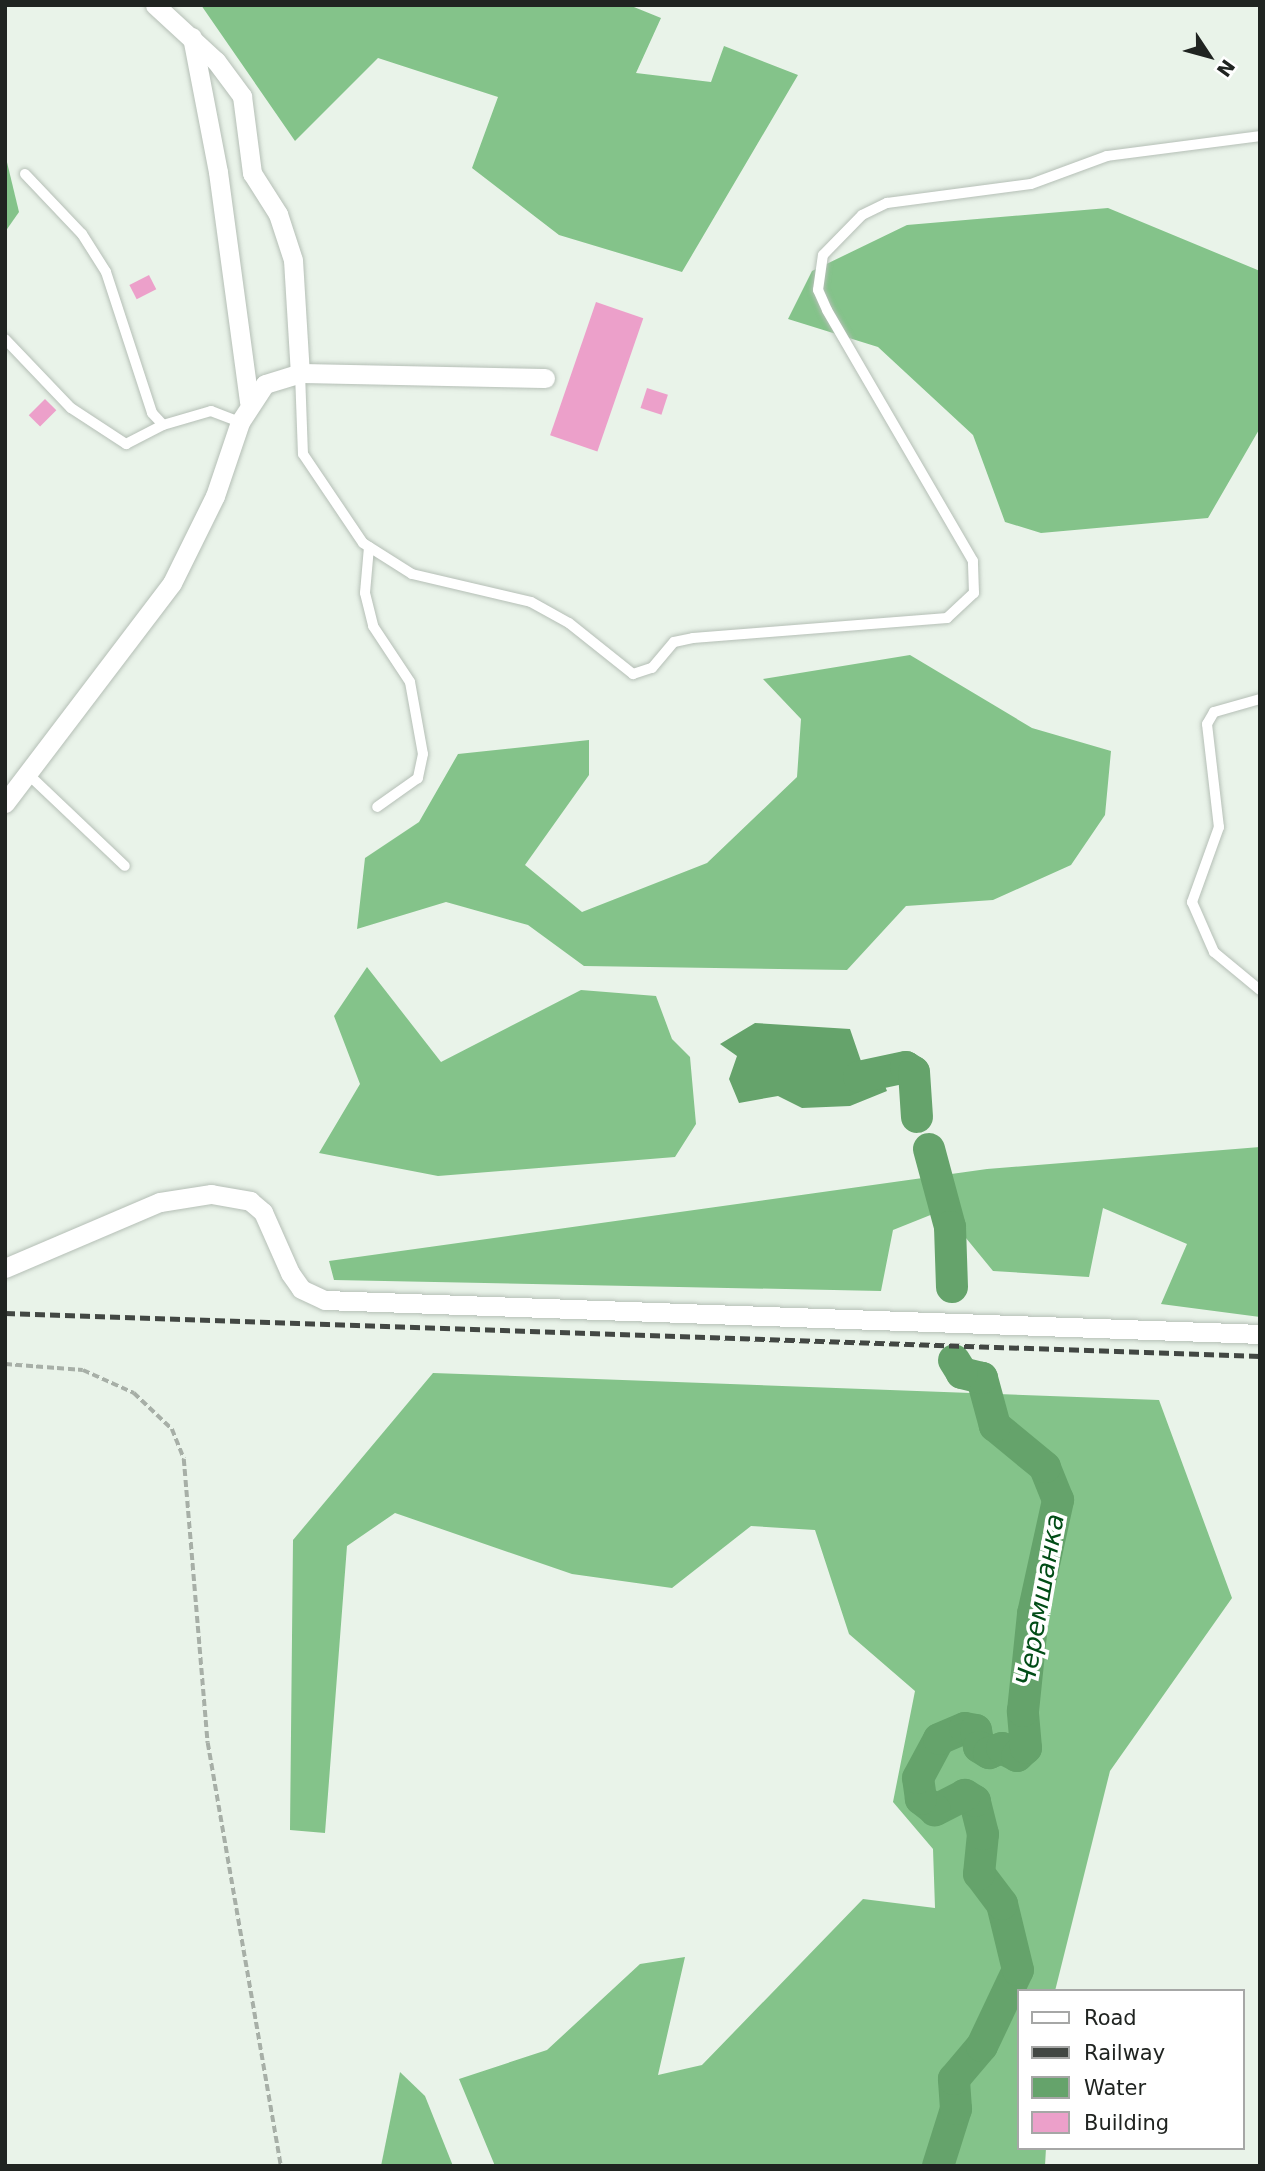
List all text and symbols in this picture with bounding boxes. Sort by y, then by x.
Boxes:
north arrow [1174,21,1244,91]
text: N [1212,55,1240,81]
water label: Черемшанка [1011,1511,1071,1689]
legend [1016,1989,1244,2150]
text: Road [1084,2006,1137,2030]
text: Railway [1084,2041,1165,2065]
text: Water [1084,2076,1146,2100]
text: Building [1084,2111,1169,2135]

